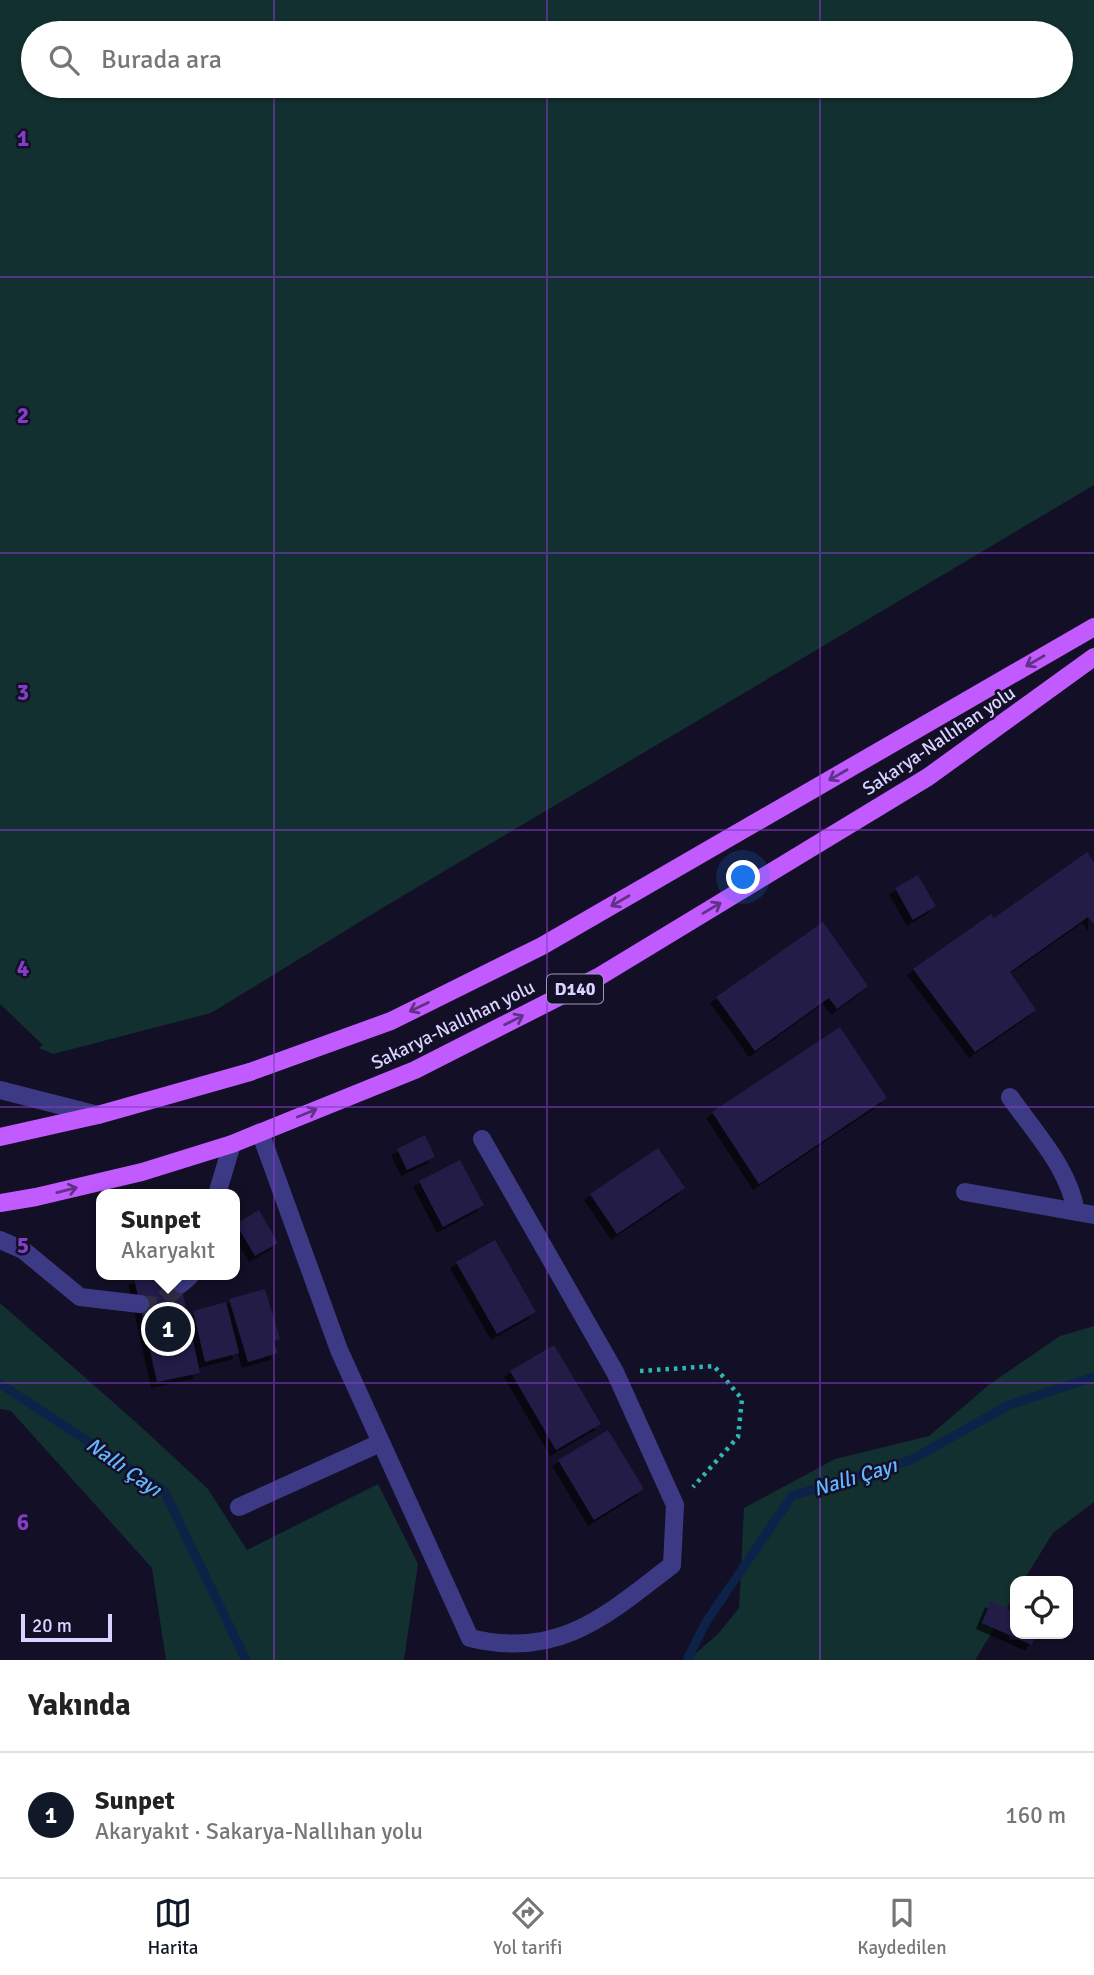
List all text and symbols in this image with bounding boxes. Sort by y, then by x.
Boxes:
search box [21,21,1073,98]
icon: search [45,41,83,79]
text: Burada ara [101,44,222,76]
text: 1 [17,124,29,153]
text: 2 [17,401,29,430]
one-way arrow [1025,655,1046,668]
text: 3 [17,678,29,707]
street label: Sakarya-Nallıhan yolu [858,681,1020,801]
one-way arrow [829,768,849,782]
your location [726,860,760,894]
one-way arrow [610,895,631,908]
one-way arrow [701,901,721,915]
text: 4 [17,954,29,983]
road number: D140 [547,974,603,1004]
street label: Sakarya-Nallıhan yolu [367,975,539,1075]
one-way arrow [409,1001,430,1015]
one-way arrow [503,1012,524,1026]
one-way arrow [295,1106,317,1119]
one-way arrow [55,1183,78,1196]
popup [96,1189,240,1280]
text: Sunpet [121,1204,201,1236]
text: 5 [17,1231,29,1260]
text: Akaryakıt [121,1236,215,1265]
pin: 1 [145,1303,191,1355]
water label: Nallı Çayı [81,1432,168,1503]
water label: Nallı Çayı [810,1452,901,1502]
text: 6 [17,1508,29,1537]
map controls [1010,1576,1073,1639]
button: locate [1010,1576,1073,1639]
scale bar [21,1611,112,1643]
text: 20 m [32,1614,72,1638]
text: Yakında [28,1687,131,1724]
text: Sunpet [95,1785,175,1817]
text: 1 [45,1801,57,1830]
text: 160 m [1005,1801,1066,1830]
text: Akaryakıt · Sakarya-Nallıhan yolu [95,1817,423,1846]
tab: Harita [147,1894,199,1960]
tab: Yol tarifi [493,1894,562,1960]
tab: Kaydedilen [857,1894,947,1960]

